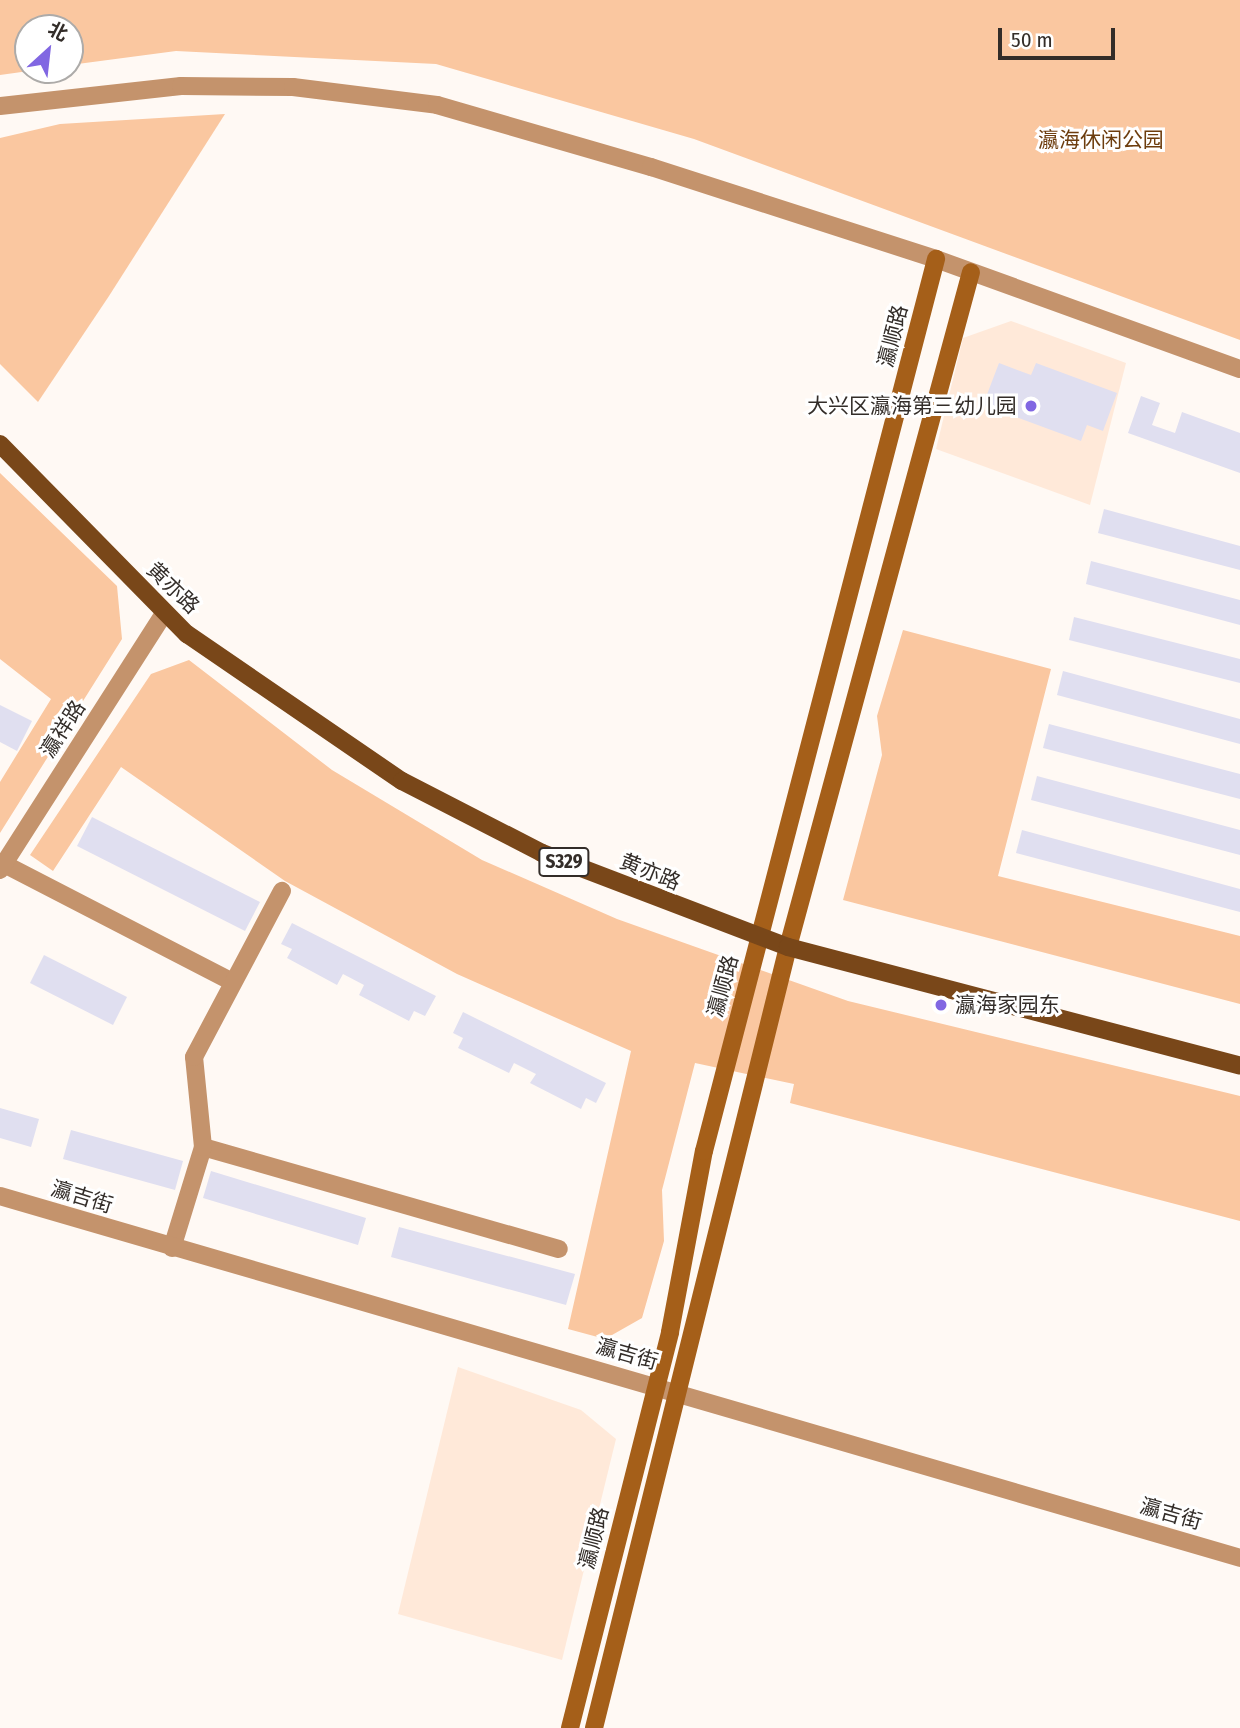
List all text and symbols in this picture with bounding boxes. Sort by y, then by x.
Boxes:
north arrow [14,14,84,84]
scale bar [1002,14,1119,58]
text: 北 [44,17,72,46]
text: 50 m [1011,27,1053,53]
park label: 瀛海休闲公园 [1038,127,1164,153]
street label: 瀛顺路 [873,302,913,370]
place label: 大兴区瀛海第三幼儿园 [807,393,1017,419]
marker: 大兴区瀛海第三幼儿园 [1023,398,1039,414]
street label: 黄亦路 [142,557,204,619]
street label: 瀛祥路 [35,696,91,762]
road number: S329 [538,846,590,877]
street label: 黄亦路 [616,849,684,895]
street label: 瀛顺路 [703,952,743,1020]
place label: 瀛海家园东 [955,992,1060,1018]
marker: 瀛海家园东 [933,997,949,1013]
street label: 瀛吉街 [48,1176,116,1218]
street label: 瀛吉街 [593,1333,661,1375]
street label: 瀛吉街 [1137,1493,1205,1535]
street label: 瀛顺路 [574,1504,614,1572]

